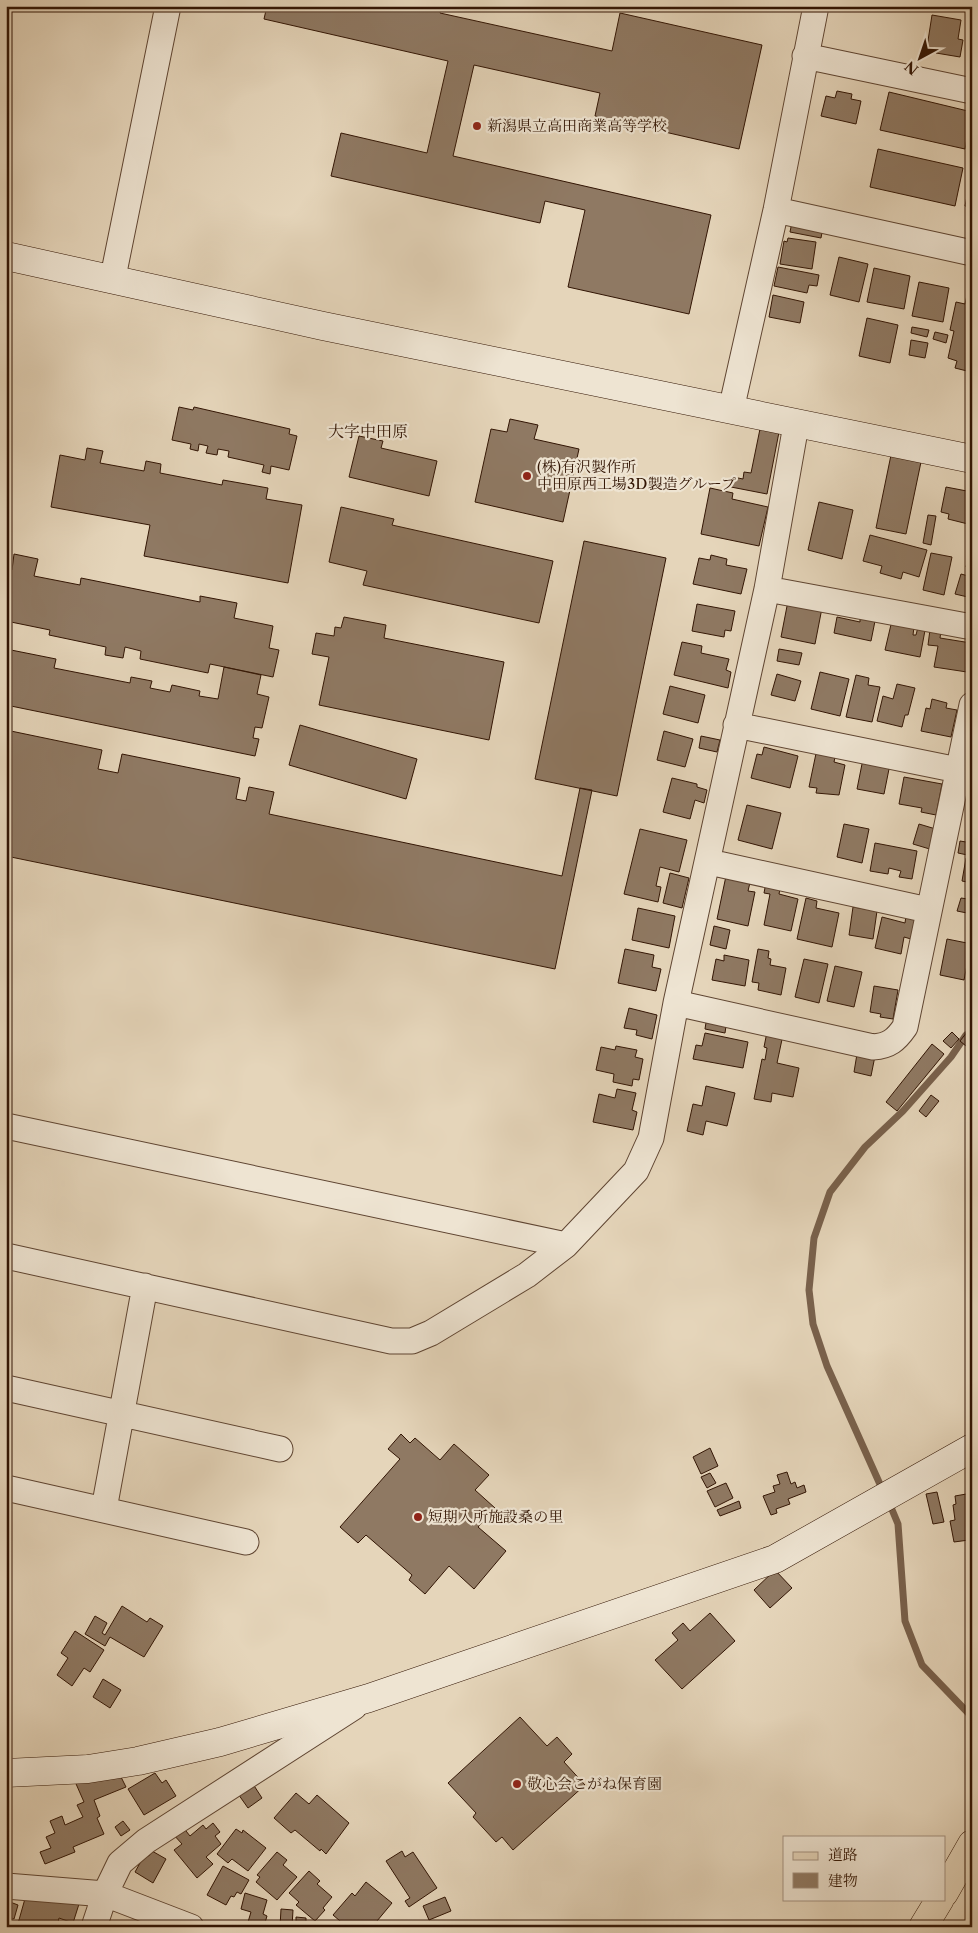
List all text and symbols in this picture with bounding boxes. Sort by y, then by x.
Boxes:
north arrow [896,32,946,82]
text: N [901,57,922,79]
place label: 新潟県立高田商業高等学校 [487,116,667,135]
marker: 新潟県立高田商業高等学校 [471,120,483,132]
district label: 大字中田原 [328,421,408,441]
place label: (株)有沢製作所 中田原西工場3D製造グループ [537,457,736,493]
marker: (株)有沢製作所 中田原西工場3D製造グループ [521,470,533,482]
place label: 短期入所施設桑の里 [428,1507,563,1526]
marker: 短期入所施設桑の里 [412,1511,424,1523]
place label: 敬心会こがね保育園 [527,1774,662,1793]
marker: 敬心会こがね保育園 [511,1778,523,1790]
legend [783,1836,946,1900]
text: 道路 [828,1845,858,1864]
text: 建物 [828,1871,858,1890]

